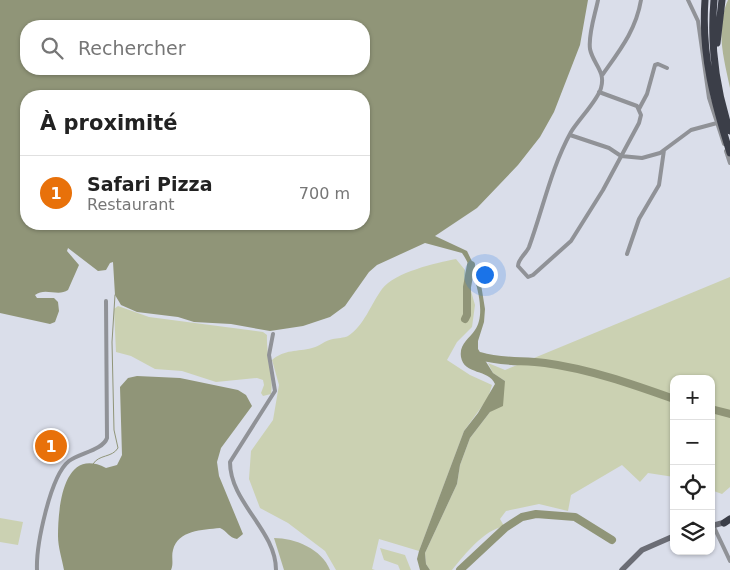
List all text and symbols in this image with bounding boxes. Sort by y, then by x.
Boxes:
search box [20,20,370,75]
icon: search [38,34,66,62]
text: Rechercher [78,37,186,59]
text: À proximité [40,111,177,135]
text: Safari Pizza [87,173,212,195]
text: 1 [50,184,62,203]
text: 700 m [299,184,350,203]
text: Restaurant [87,195,175,214]
your location [472,262,498,288]
map controls [670,375,715,555]
button: + [670,375,715,420]
button: − [670,420,715,465]
pin: 1 [35,427,67,465]
button: locate [670,465,715,510]
button: layers [670,510,715,555]

